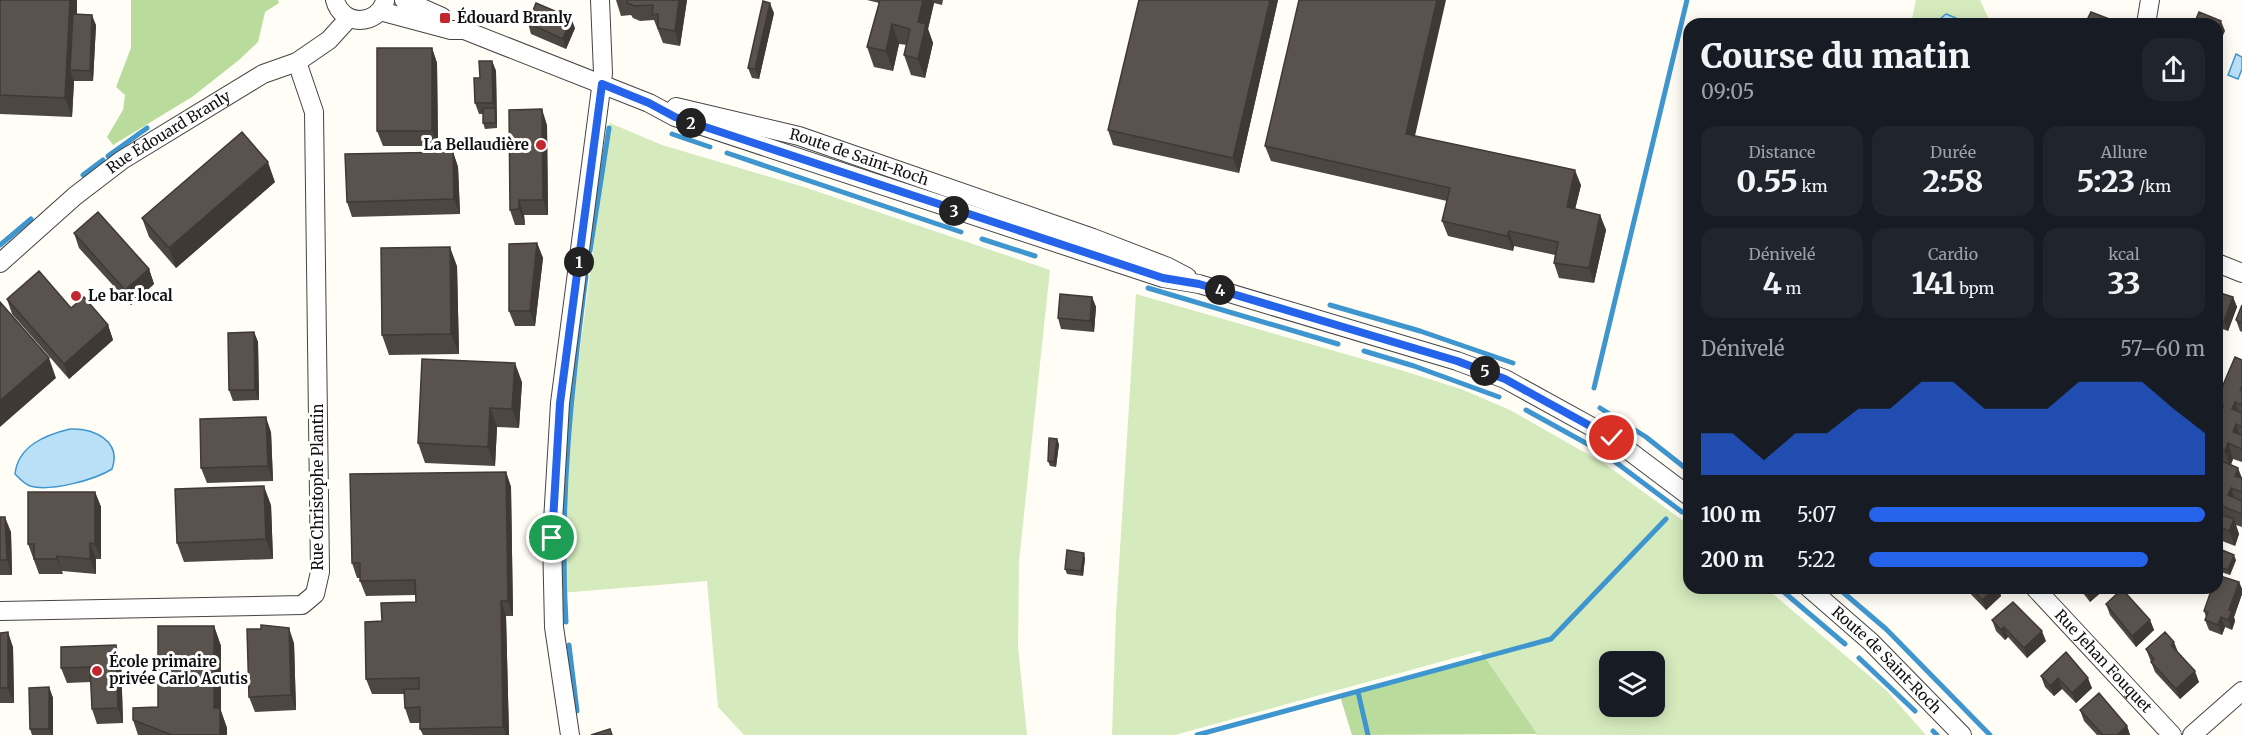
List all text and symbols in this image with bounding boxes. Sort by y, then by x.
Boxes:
place label: Édouard Branly [457,7,572,27]
marker: Édouard Branly [438,11,452,25]
text: Course du matin [1701,36,1970,77]
button: share [2142,38,2205,101]
text: 09:05 [1701,79,1754,104]
street label: Rue Édouard Branly [102,86,234,178]
pin: 2 [676,108,706,138]
text: 2 [686,113,696,133]
street label: Route de Saint-Roch [788,124,931,189]
place label: La Bellaudière [424,135,529,154]
marker: La Bellaudière [534,138,548,152]
text: Distance [1749,142,1815,162]
text: Durée [1930,142,1976,162]
text: Allure [2101,142,2147,162]
text: 0.55 [1736,162,1798,200]
text: 2:58 [1923,162,1983,200]
text: 5:23 [2077,162,2135,200]
text: km [1798,176,1828,196]
text: /km [2135,176,2171,196]
pin: 3 [939,196,969,226]
text: 3 [949,201,959,221]
text: Dénivelé [1749,244,1815,264]
text: Cardio [1928,244,1978,264]
text: kcal [2108,244,2140,264]
pin: 1 [564,247,594,277]
text: 1 [575,252,583,272]
text: 4 [1763,264,1782,302]
text: 141 [1911,264,1955,302]
text: 33 [2107,264,2141,302]
pin: 4 [1205,275,1235,305]
text: m [1782,278,1801,298]
text: bpm [1955,278,1995,298]
text: 4 [1215,280,1225,300]
place label: Le bar local [88,286,173,305]
marker: Le bar local [69,289,83,303]
text: Dénivelé [1701,336,1785,361]
text: 57–60 m [2120,336,2205,361]
pin: 5 [1470,356,1500,386]
text: 5 [1480,361,1490,381]
street label: Rue Christophe Plantin [308,404,327,570]
pin [1586,412,1637,463]
icon: check [1595,421,1628,454]
text: 100 m [1701,502,1761,527]
text: 5:07 [1797,502,1836,527]
pin [526,512,577,563]
icon: arrive [535,521,568,554]
text: 200 m [1701,547,1764,572]
text: 5:22 [1797,547,1836,572]
street label: Route de Saint-Roch [1828,602,1946,717]
street label: Rue Jehan Fouquet [2051,605,2156,716]
place label: École primaire privée Carlo Acutis [109,651,248,688]
map controls [1599,651,1665,717]
button: layers [1599,651,1665,717]
marker: École primaire privée Carlo Acutis [90,664,104,678]

